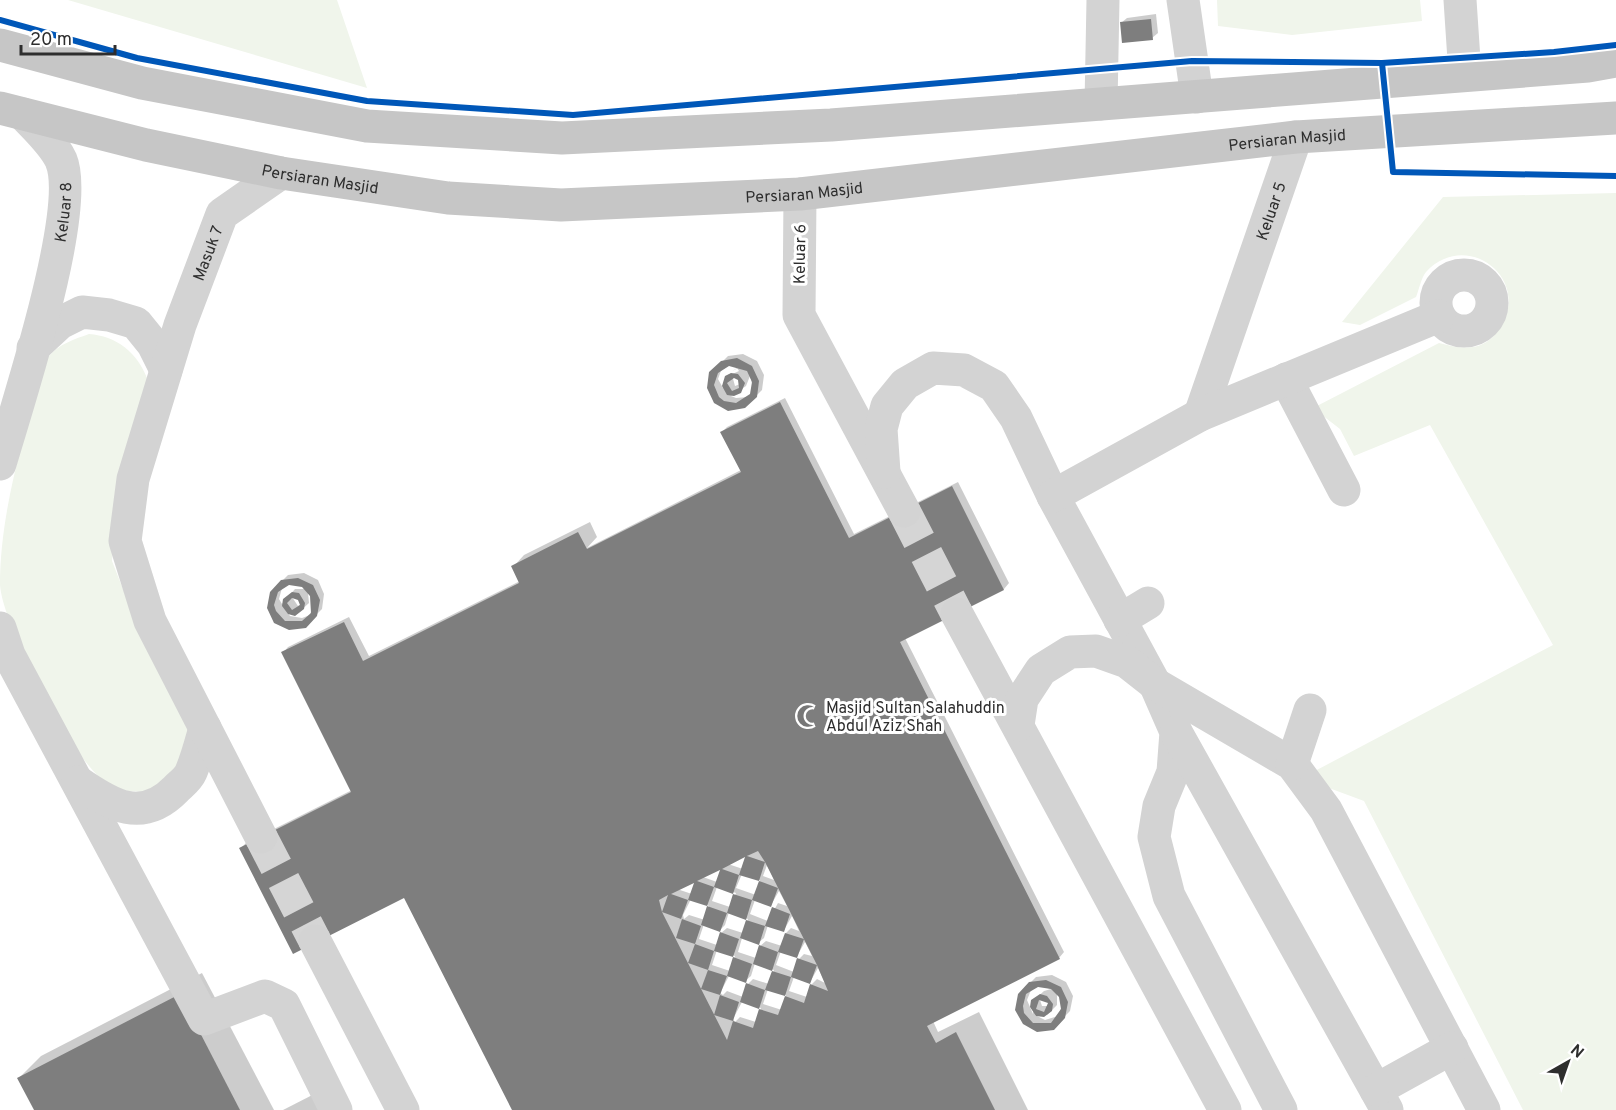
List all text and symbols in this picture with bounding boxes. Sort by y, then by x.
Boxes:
scale bar [21,18,116,56]
text: 20 m [30,29,72,52]
street label: Persiaran Masjid [1227,126,1347,157]
street label: Persiaran Masjid [259,161,380,199]
street label: Persiaran Masjid [745,179,864,209]
street label: Keluar 5 [1253,180,1292,243]
street label: Keluar 8 [51,182,77,244]
street label: Masuk 7 [190,224,229,284]
street label: Keluar 6 [790,224,812,284]
place label: Masjid Sultan Salahuddin Abdul Aziz Shah [826,699,1005,737]
mosque icon: Masjid Sultan Salahuddin Abdul Aziz Shah [795,703,821,729]
north arrow [1538,1032,1598,1092]
text: N [1566,1041,1587,1063]

